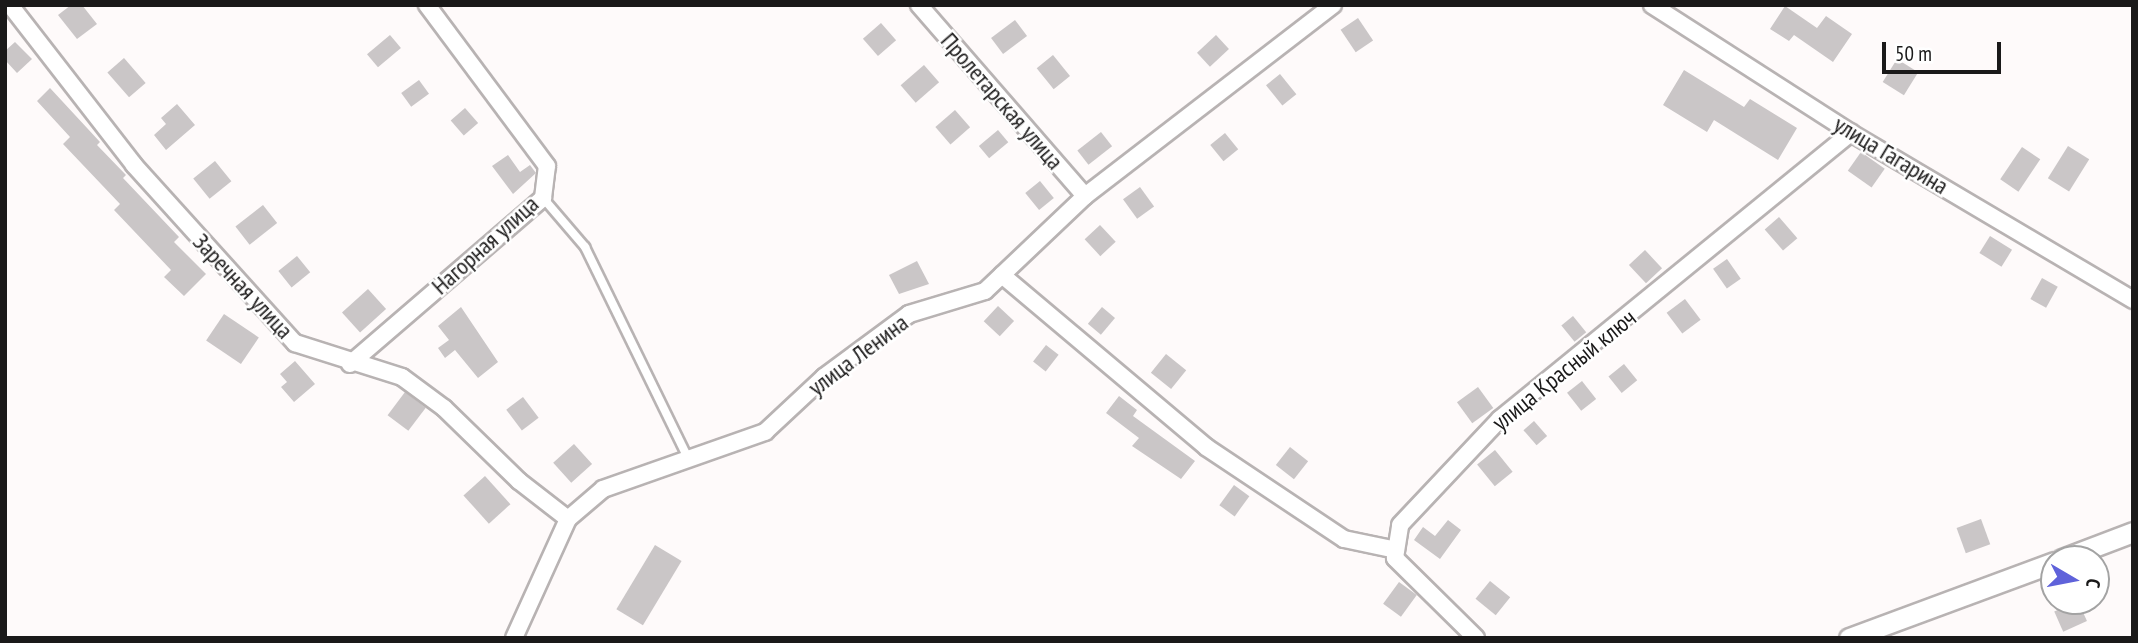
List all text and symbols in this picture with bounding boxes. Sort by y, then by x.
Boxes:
street label: Пролетарская улица [935,27,1069,175]
scale bar [1886,28,2005,72]
text: 50 m [1895,40,1932,67]
street label: улица Гагарина [1829,110,1953,200]
street label: Нагорная улица [426,190,544,300]
street label: Заречная улица [187,227,299,345]
street label: улица Красный ключ [1486,303,1642,437]
street label: улица Ленина [803,308,913,402]
north arrow [2040,545,2110,615]
text: С [2081,577,2106,590]

